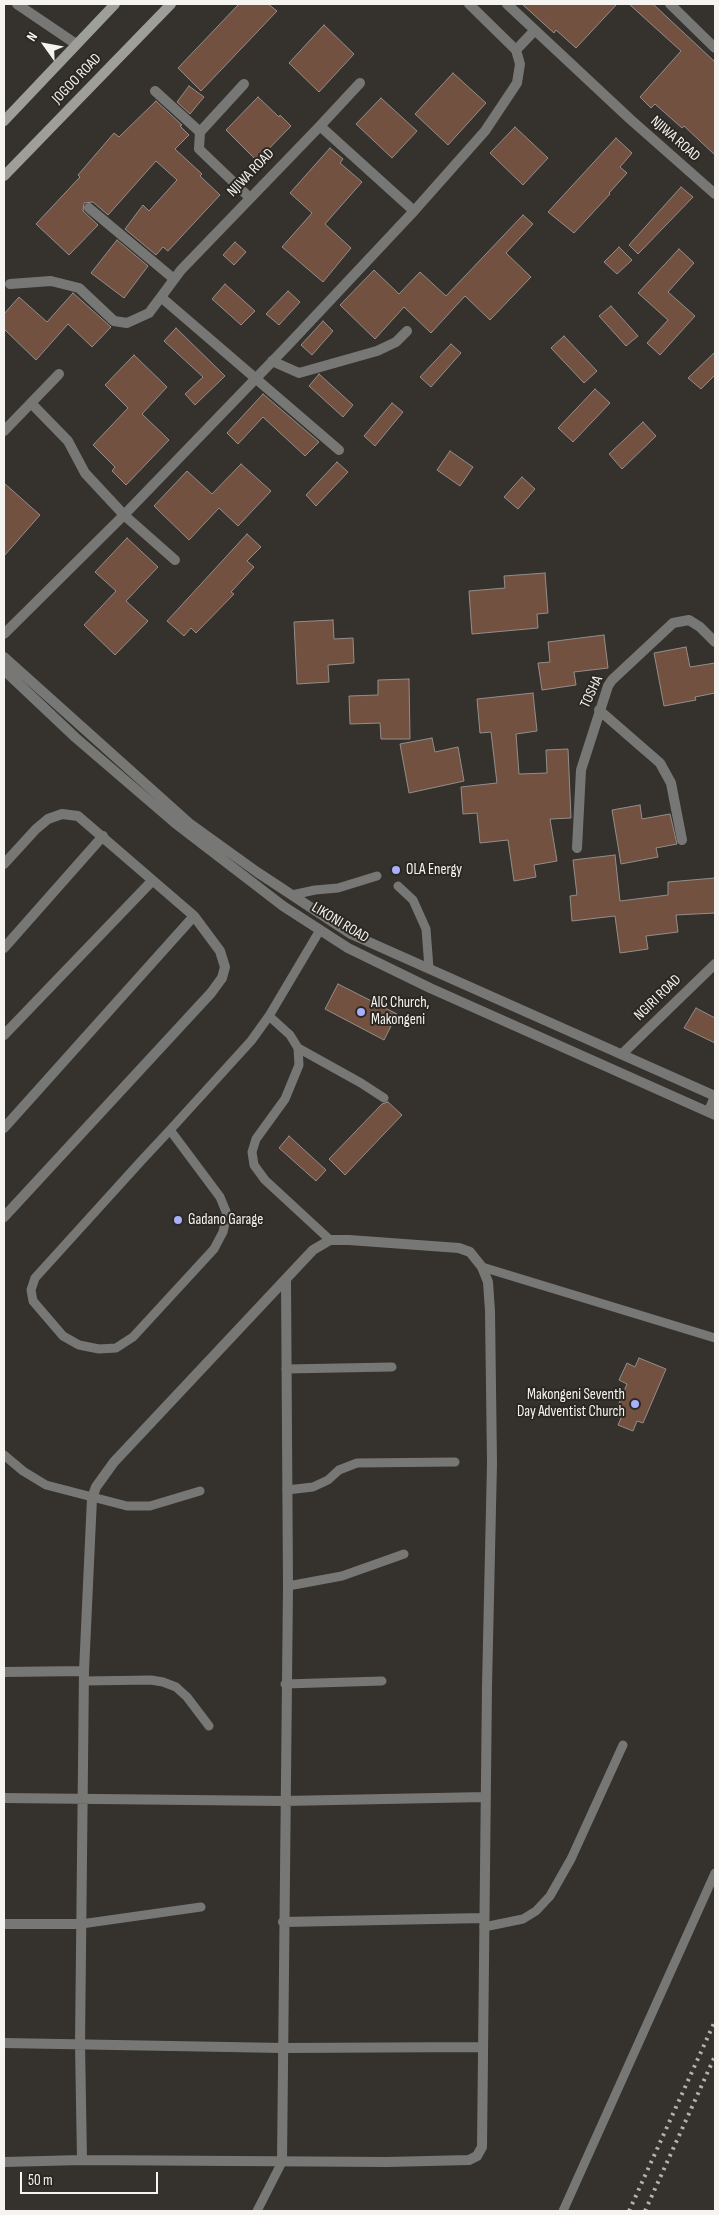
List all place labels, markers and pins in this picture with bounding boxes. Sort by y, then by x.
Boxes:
place label: OLA Energy [406,861,462,879]
marker: OLA Energy [390,864,402,876]
place label: AIC Church, Makongeni [371,994,429,1029]
marker: AIC Church, Makongeni [355,1006,367,1018]
place label: Gadano Garage [188,1211,263,1229]
marker: Gadano Garage [172,1214,184,1226]
place label: Makongeni Seventh Day Adventist Church [517,1386,625,1421]
marker: Makongeni Seventh Day Adventist Church [629,1398,641,1410]

